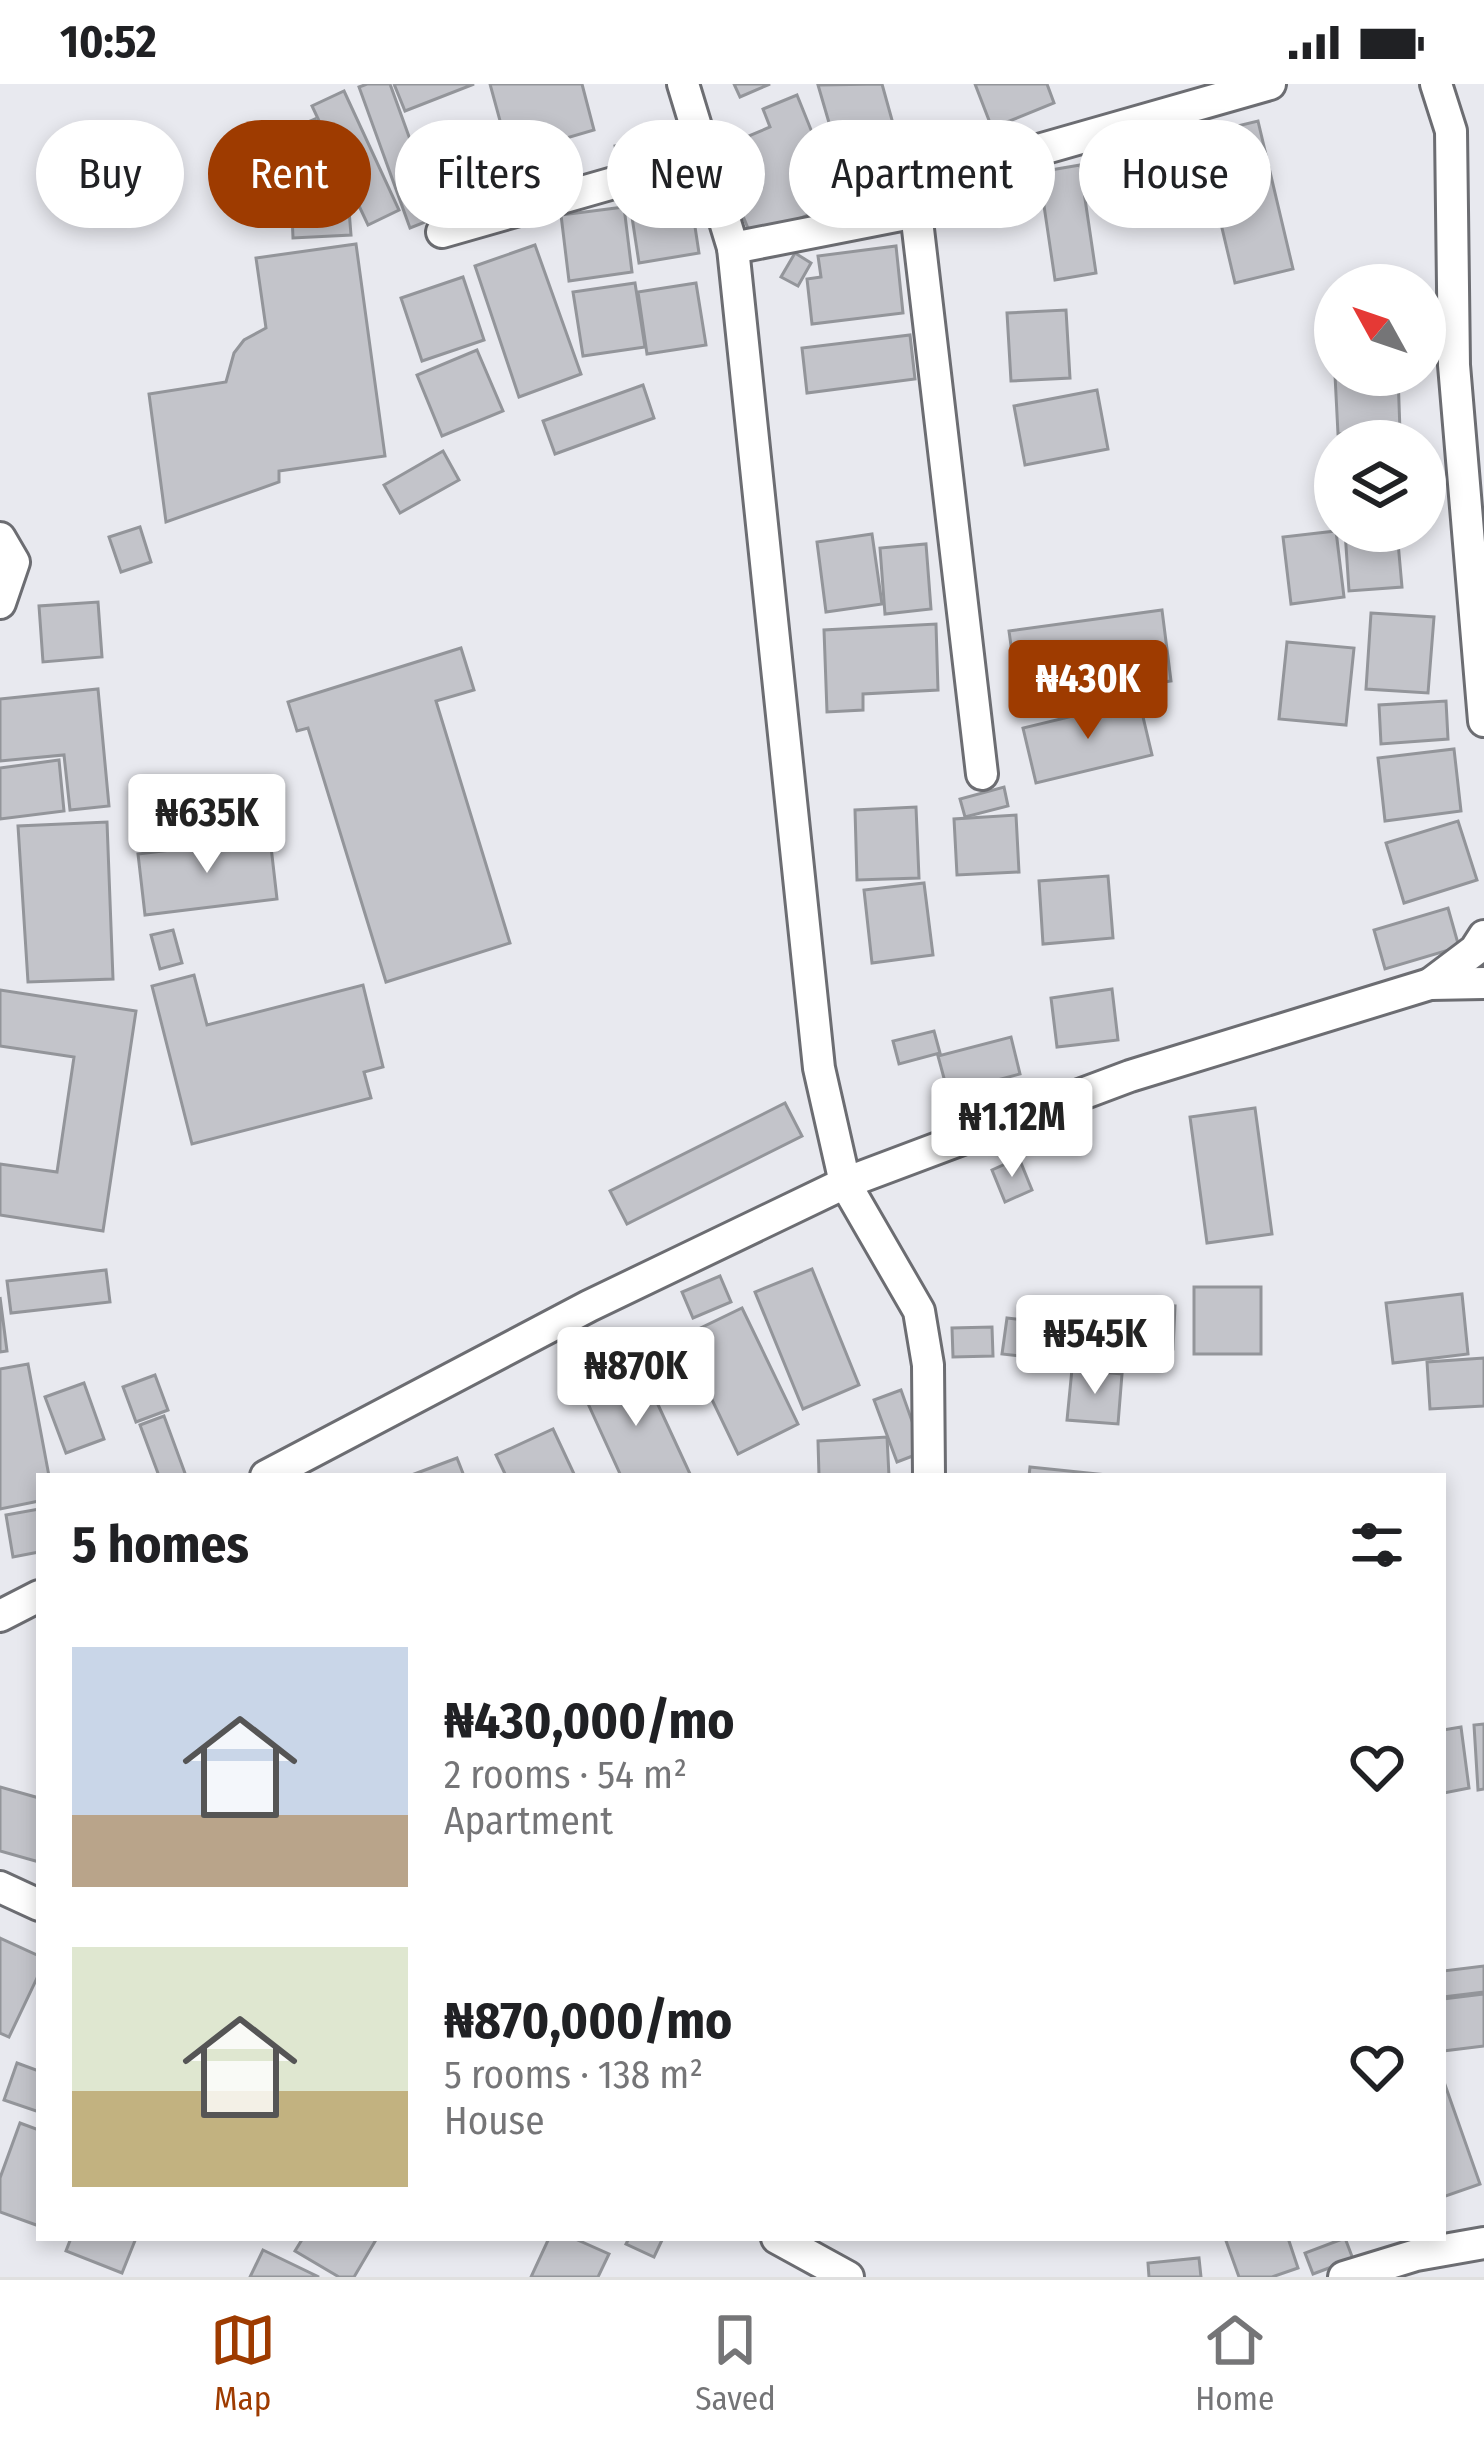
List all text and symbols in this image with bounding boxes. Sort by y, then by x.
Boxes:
text: 10:52 [60,15,157,69]
chip: Buy [36,120,184,228]
chip: Rent [208,120,371,228]
chip: Filters [395,120,583,228]
chip: New [607,120,765,228]
chip: Apartment [789,120,1055,228]
chip: House [1079,120,1271,228]
north arrow [1314,264,1446,396]
map controls [1314,264,1446,552]
button: layers [1314,420,1446,552]
pin: ₦430K [1004,640,1172,742]
text: ₦430K [1035,656,1141,702]
pin: ₦635K [123,774,291,876]
text: ₦635K [155,790,259,836]
pin: ₦1.12M [914,1078,1110,1180]
text: ₦1.12M [958,1094,1066,1140]
pin: ₦545K [1011,1295,1179,1397]
text: ₦545K [1043,1311,1147,1357]
pin: ₦870K [552,1327,720,1429]
text: ₦870K [584,1343,688,1389]
icon: filters [1344,1512,1410,1578]
text: 5 homes [72,1514,249,1576]
text: ₦430,000/mo [444,1690,735,1752]
icon: home [168,1695,312,1839]
icon: heart [1344,1734,1410,1800]
text: 2 rooms · 54 m² [444,1752,687,1798]
text: Apartment [444,1798,613,1844]
text: ₦870,000/mo [444,1990,732,2052]
icon: home [168,1995,312,2139]
icon: heart [1344,2034,1410,2100]
text: 5 rooms · 138 m² [444,2052,703,2098]
text: House [444,2098,544,2144]
tab: Map [210,2307,276,2419]
tab: Saved [695,2307,776,2419]
tab: Home [1195,2307,1274,2419]

